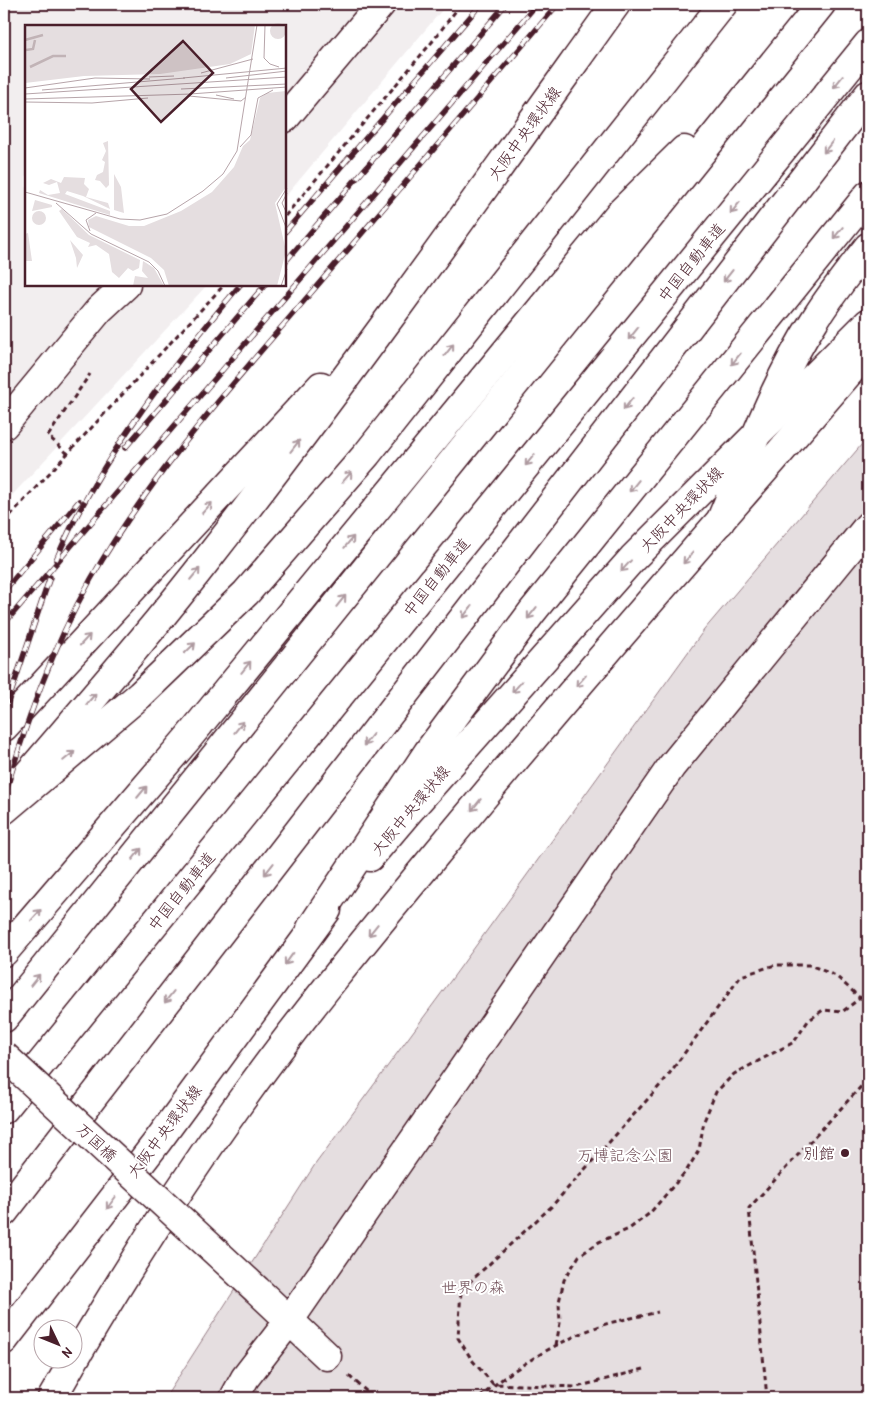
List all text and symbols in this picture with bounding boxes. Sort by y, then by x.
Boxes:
inset map [25,25,286,286]
one-way arrow [832,75,843,88]
street label: 大阪中央環状線 [482,81,566,185]
one-way arrow [822,140,833,153]
one-way arrow [730,201,741,214]
street label: 中国自動車道 [652,218,730,306]
one-way arrow [832,226,843,239]
one-way arrow [723,269,734,282]
one-way arrow [627,327,638,340]
one-way arrow [443,344,454,357]
one-way arrow [730,353,741,366]
one-way arrow [623,397,634,410]
one-way arrow [290,439,300,453]
one-way arrow [525,453,536,466]
street label: 大阪中央環状線 [634,461,728,557]
one-way arrow [341,471,352,484]
one-way arrow [628,479,639,492]
one-way arrow [201,502,213,515]
street label: 中国自動車道 [397,533,475,621]
one-way arrow [344,535,355,548]
one-way arrow [682,552,694,565]
one-way arrow [620,560,632,573]
one-way arrow [189,568,200,581]
one-way arrow [335,594,346,607]
one-way arrow [462,605,473,618]
one-way arrow [527,606,538,619]
one-way arrow [79,634,91,646]
one-way arrow [184,642,196,655]
one-way arrow [240,661,251,674]
one-way arrow [575,674,587,687]
one-way arrow [511,681,523,694]
one-way arrow [85,693,96,706]
one-way arrow [234,721,245,734]
one-way arrow [363,733,373,747]
one-way arrow [62,751,75,762]
street label: 大阪中央環状線 [366,760,454,860]
one-way arrow [136,786,147,799]
one-way arrow [471,798,482,811]
street label: 中国自動車道 [142,847,220,935]
one-way arrow [132,848,143,861]
one-way arrow [263,862,274,875]
one-way arrow [30,909,42,922]
one-way arrow [368,924,379,937]
one-way arrow [284,952,294,966]
one-way arrow [29,974,40,987]
one-way arrow [164,990,175,1003]
street label: 大阪中央環状線 [122,1080,206,1182]
street label: 万国橋 [72,1118,122,1166]
place label: 別館 [803,1142,835,1164]
park label: 万博記念公園 [577,1144,673,1166]
marker: 別館 [839,1147,851,1159]
one-way arrow [105,1196,116,1209]
park label: 世界の森 [441,1276,505,1298]
north arrow [32,1320,82,1370]
text: N [58,1344,77,1363]

